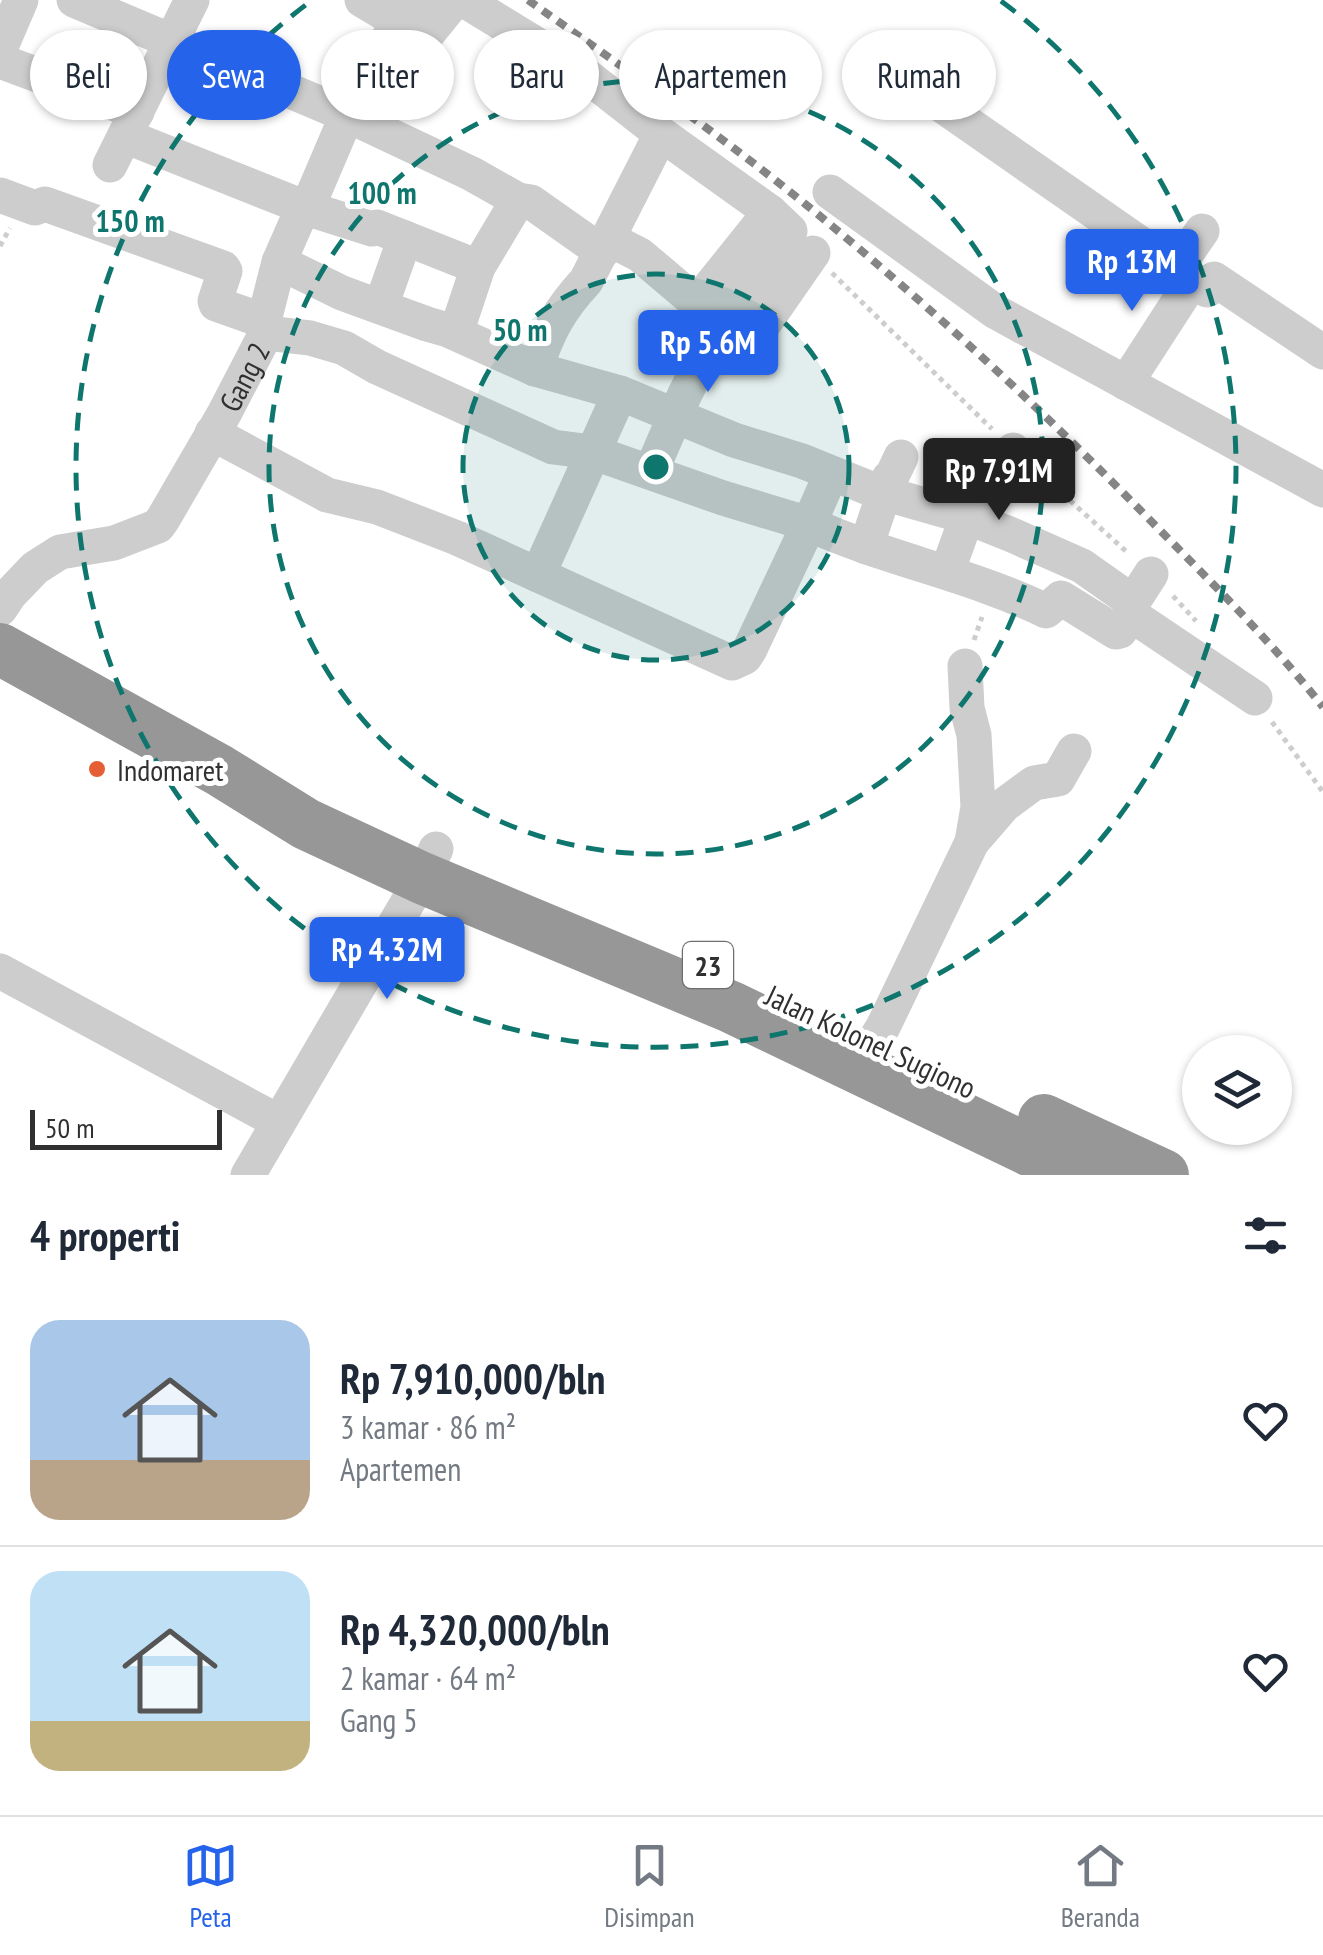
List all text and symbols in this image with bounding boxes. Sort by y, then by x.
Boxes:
chip: Beli [30,30,147,120]
chip: Sewa [167,30,301,120]
chip: Filter [321,30,454,120]
chip: Baru [474,30,599,120]
chip: Apartemen [619,30,822,120]
chip: Rumah [842,30,996,120]
text: 100 m [347,173,417,212]
text: 150 m [95,201,165,240]
pin: Rp 13M [1051,229,1213,314]
text: Rp 13M [1088,240,1176,282]
text: 50 m [493,310,547,349]
pin: Rp 5.6M [616,310,800,395]
text: Rp 5.6M [660,321,756,363]
street label: Gang 2 [209,335,278,418]
pin: Rp 7.91M [896,438,1102,523]
centre of rings [638,449,674,485]
text: Rp 7.91M [945,449,1053,491]
place label: Indomaret [117,750,224,789]
marker: Indomaret [86,758,108,780]
pin: Rp 4.32M [284,917,490,1002]
text: Rp 4.32M [332,928,442,970]
road number: 23 [683,942,733,988]
street label: Jalan Kolonel Sugiono [759,975,982,1107]
map controls [1182,1035,1292,1145]
button: layers [1182,1035,1292,1145]
scale bar [30,1105,222,1150]
text: 50 m [45,1109,94,1146]
text: 4 properti [30,1208,180,1263]
icon: filters [1238,1208,1293,1263]
text: Rp 7,910,000/bln [340,1351,605,1406]
icon: home [110,1360,230,1480]
icon: heart [1238,1393,1293,1448]
text: 3 kamar · 86 m² [340,1406,516,1448]
text: Apartemen [340,1448,461,1490]
text: Rp 4,320,000/bln [340,1602,610,1657]
icon: home [110,1611,230,1731]
icon: heart [1238,1644,1293,1699]
text: 2 kamar · 64 m² [340,1657,516,1699]
text: Gang 5 [340,1699,418,1741]
tab: Peta [183,1838,238,1935]
tab: Disimpan [604,1838,694,1935]
tab: Beranda [1061,1838,1140,1935]

